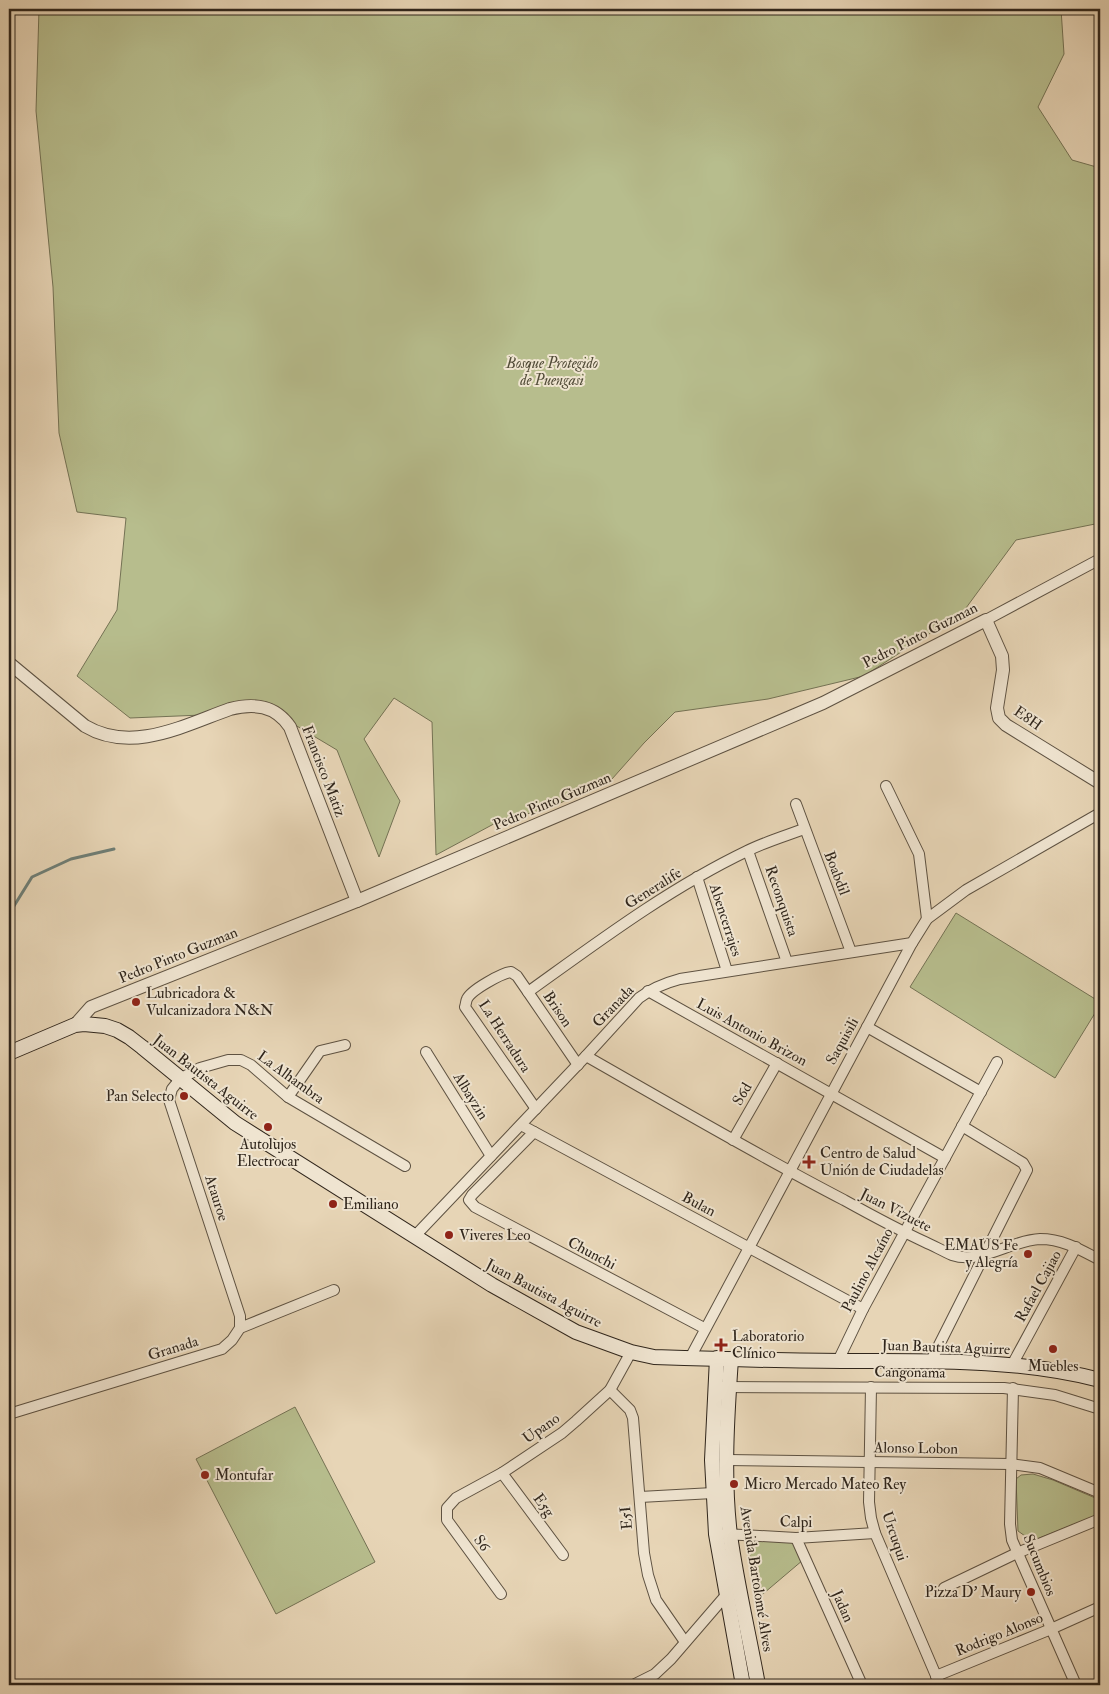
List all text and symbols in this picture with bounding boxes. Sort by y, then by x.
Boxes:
park label: Bosque Protegido de Puengasi [505,354,598,390]
street label: Pedro Pinto Guzman [859,598,981,673]
street label: E8H [1010,702,1046,735]
street label: Francisco Matiz [297,723,350,820]
street label: Pedro Pinto Guzman [490,768,614,835]
street label: Boabdil [819,848,854,898]
street label: Reconquista [761,863,803,940]
street label: Generalife [621,864,685,913]
street label: Abencerrajes [705,880,746,959]
street label: Pedro Pinto Guzman [116,923,241,988]
street label: Granada [589,981,639,1032]
place label: Lubricadora & Vulcanizadora N&N [146,984,274,1020]
street label: Brison [539,988,577,1031]
street label: Luis Antonio Brizon [693,994,811,1071]
marker: Lubricadora & Vulcanizadora N&N [130,996,142,1008]
street label: La Herradura [474,996,536,1077]
street label: Saquisili [822,1014,863,1068]
street label: Juan Bautista Aguirre [148,1030,262,1125]
street label: La Alhambra [253,1047,329,1109]
street label: Albayzin [448,1068,493,1124]
street label: S6d [728,1079,757,1109]
place label: Pan Selecto [106,1087,174,1106]
marker: Pan Selecto [178,1090,190,1102]
marker: Autolujos Electrocar [262,1121,274,1133]
place label: Autolujos Electrocar [237,1135,300,1171]
place label: Centro de Salud Unión de Ciudadelas [820,1144,944,1180]
marker: Centro de Salud Unión de Ciudadelas [802,1155,816,1169]
street label: Atauroe [200,1172,233,1224]
street label: Juan Vizuete [856,1184,935,1237]
street label: Bulan [679,1188,719,1221]
place label: Emiliano [343,1195,398,1214]
marker: Emiliano [327,1198,339,1210]
street label: Paulino Alcaíno [837,1225,898,1316]
place label: Viveres Leo [459,1226,531,1245]
marker: Viveres Leo [443,1229,455,1241]
street label: Chunchi [564,1233,619,1274]
place label: EMAUS Fe y Alegría [944,1236,1019,1272]
street label: Rafael Cajiao [1011,1247,1066,1325]
marker: EMAUS Fe y Alegría [1022,1248,1034,1260]
street label: Juan Bautista Aguirre [481,1254,605,1333]
place label: Laboratorio Clínico [732,1327,804,1363]
street label: Granada [146,1332,201,1365]
street label: Juan Bautista Aguirre [880,1336,1011,1360]
marker: Laboratorio Clínico [714,1338,728,1352]
marker: Muebles [1047,1343,1059,1355]
place label: Muebles [1028,1357,1078,1376]
street label: Cangonama [874,1362,947,1383]
street label: Upano [519,1409,564,1449]
street label: Alonso Lobon [873,1438,959,1459]
place label: Montufar [215,1466,274,1485]
marker: Montufar [199,1469,211,1481]
place label: Micro Mercado Mateo Rey [744,1475,906,1494]
marker: Micro Mercado Mateo Rey [728,1478,740,1490]
street label: E5g [529,1490,559,1521]
street label: Avenida Bartolomé Alves [735,1504,777,1653]
street label: E5I [616,1505,637,1530]
street label: Urcuqui [877,1509,912,1563]
street label: Calpi [780,1513,812,1533]
street label: S6 [469,1531,495,1556]
street label: Sucumbios [1019,1531,1061,1599]
place label: Pizza D' Maury [925,1583,1021,1602]
street label: Jadan [826,1586,858,1626]
marker: Pizza D' Maury [1025,1586,1037,1598]
street label: Rodrigo Alonso [952,1608,1046,1661]

